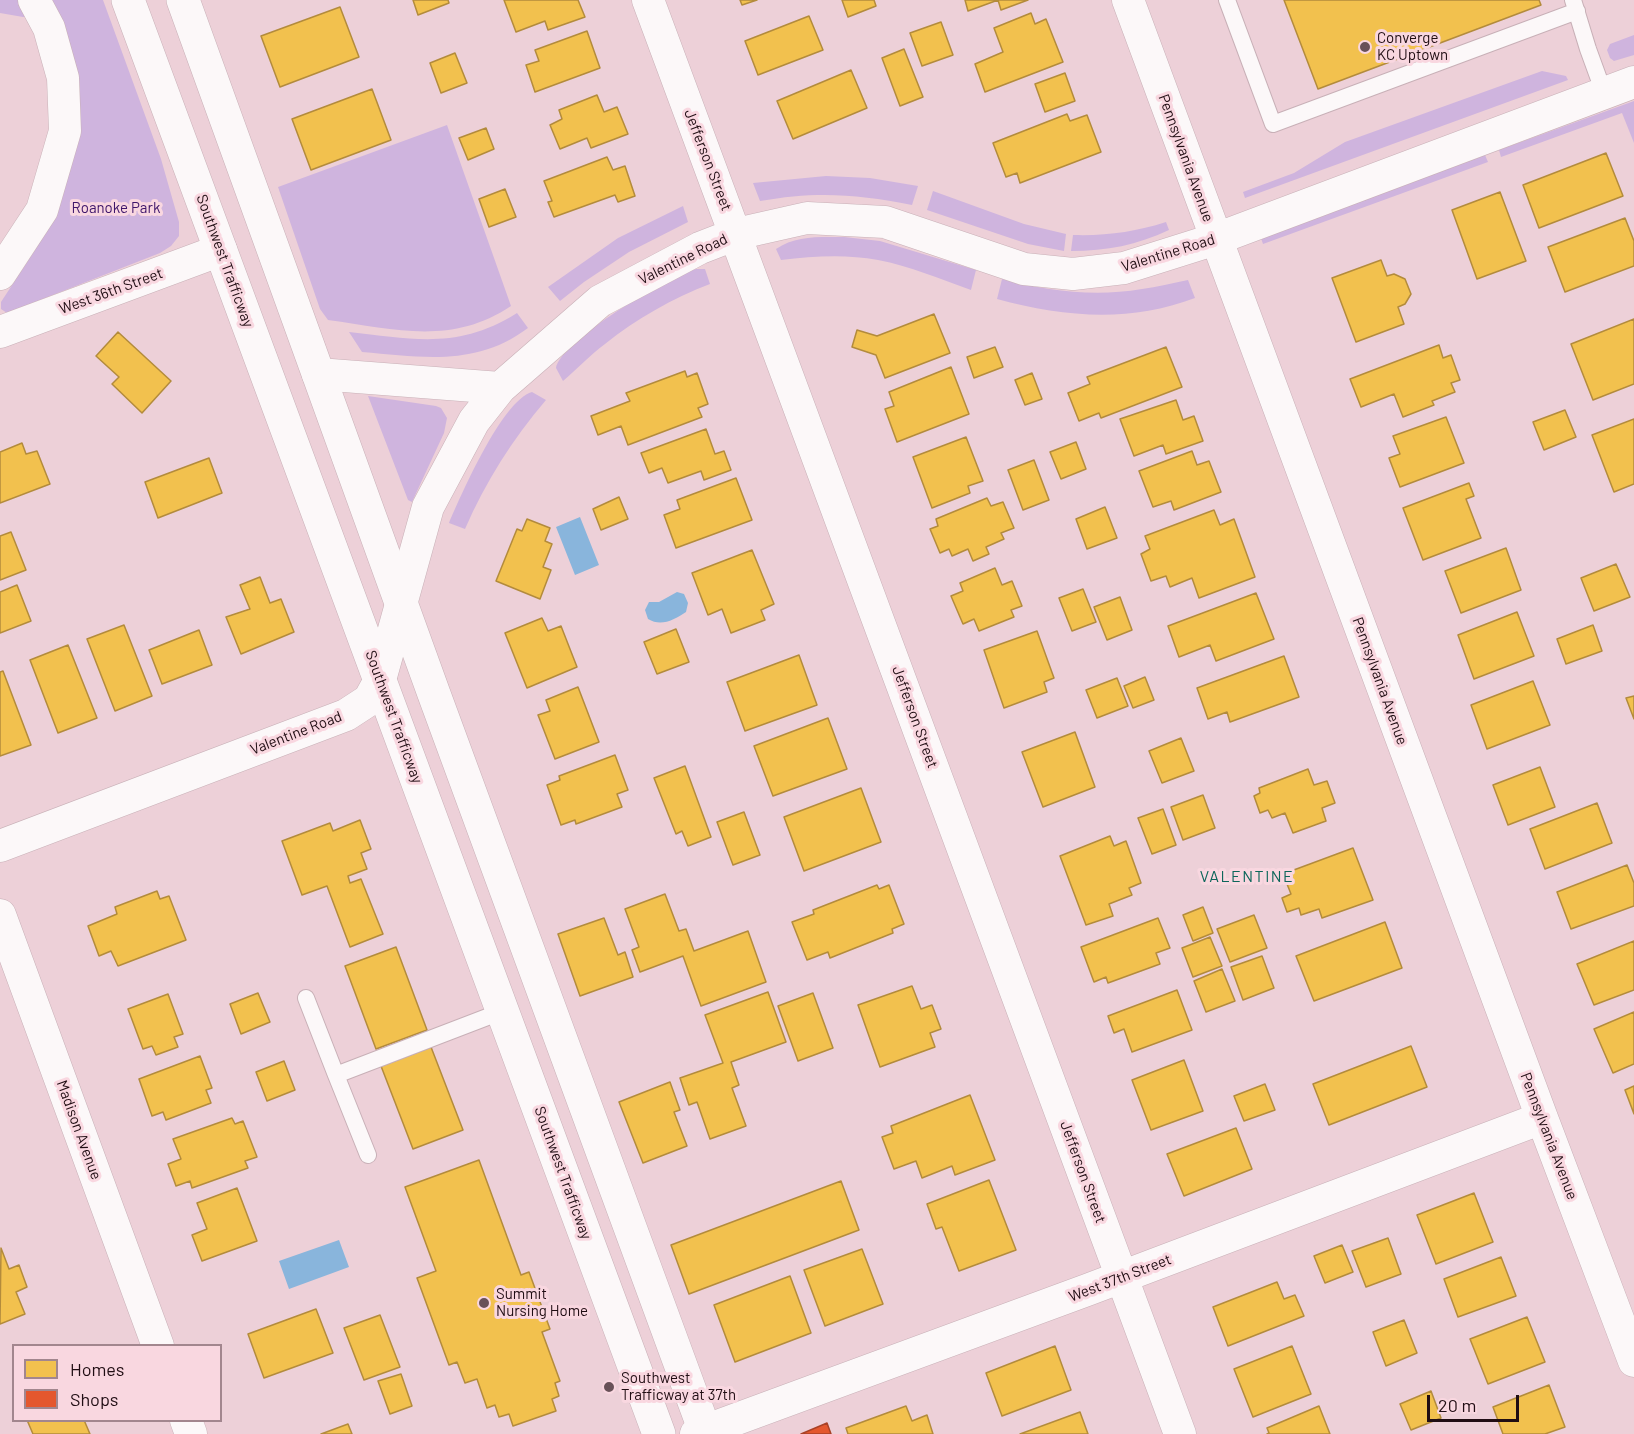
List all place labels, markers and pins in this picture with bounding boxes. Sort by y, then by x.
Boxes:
place label: Converge KC Uptown [1377,29,1448,64]
marker: Converge KC Uptown [1358,40,1372,54]
place label: Summit Nursing Home [496,1285,588,1320]
marker: Summit Nursing Home [477,1296,491,1310]
place label: Southwest Trafficway at 37th [621,1369,736,1404]
marker: Southwest Trafficway at 37th [602,1380,616,1394]

